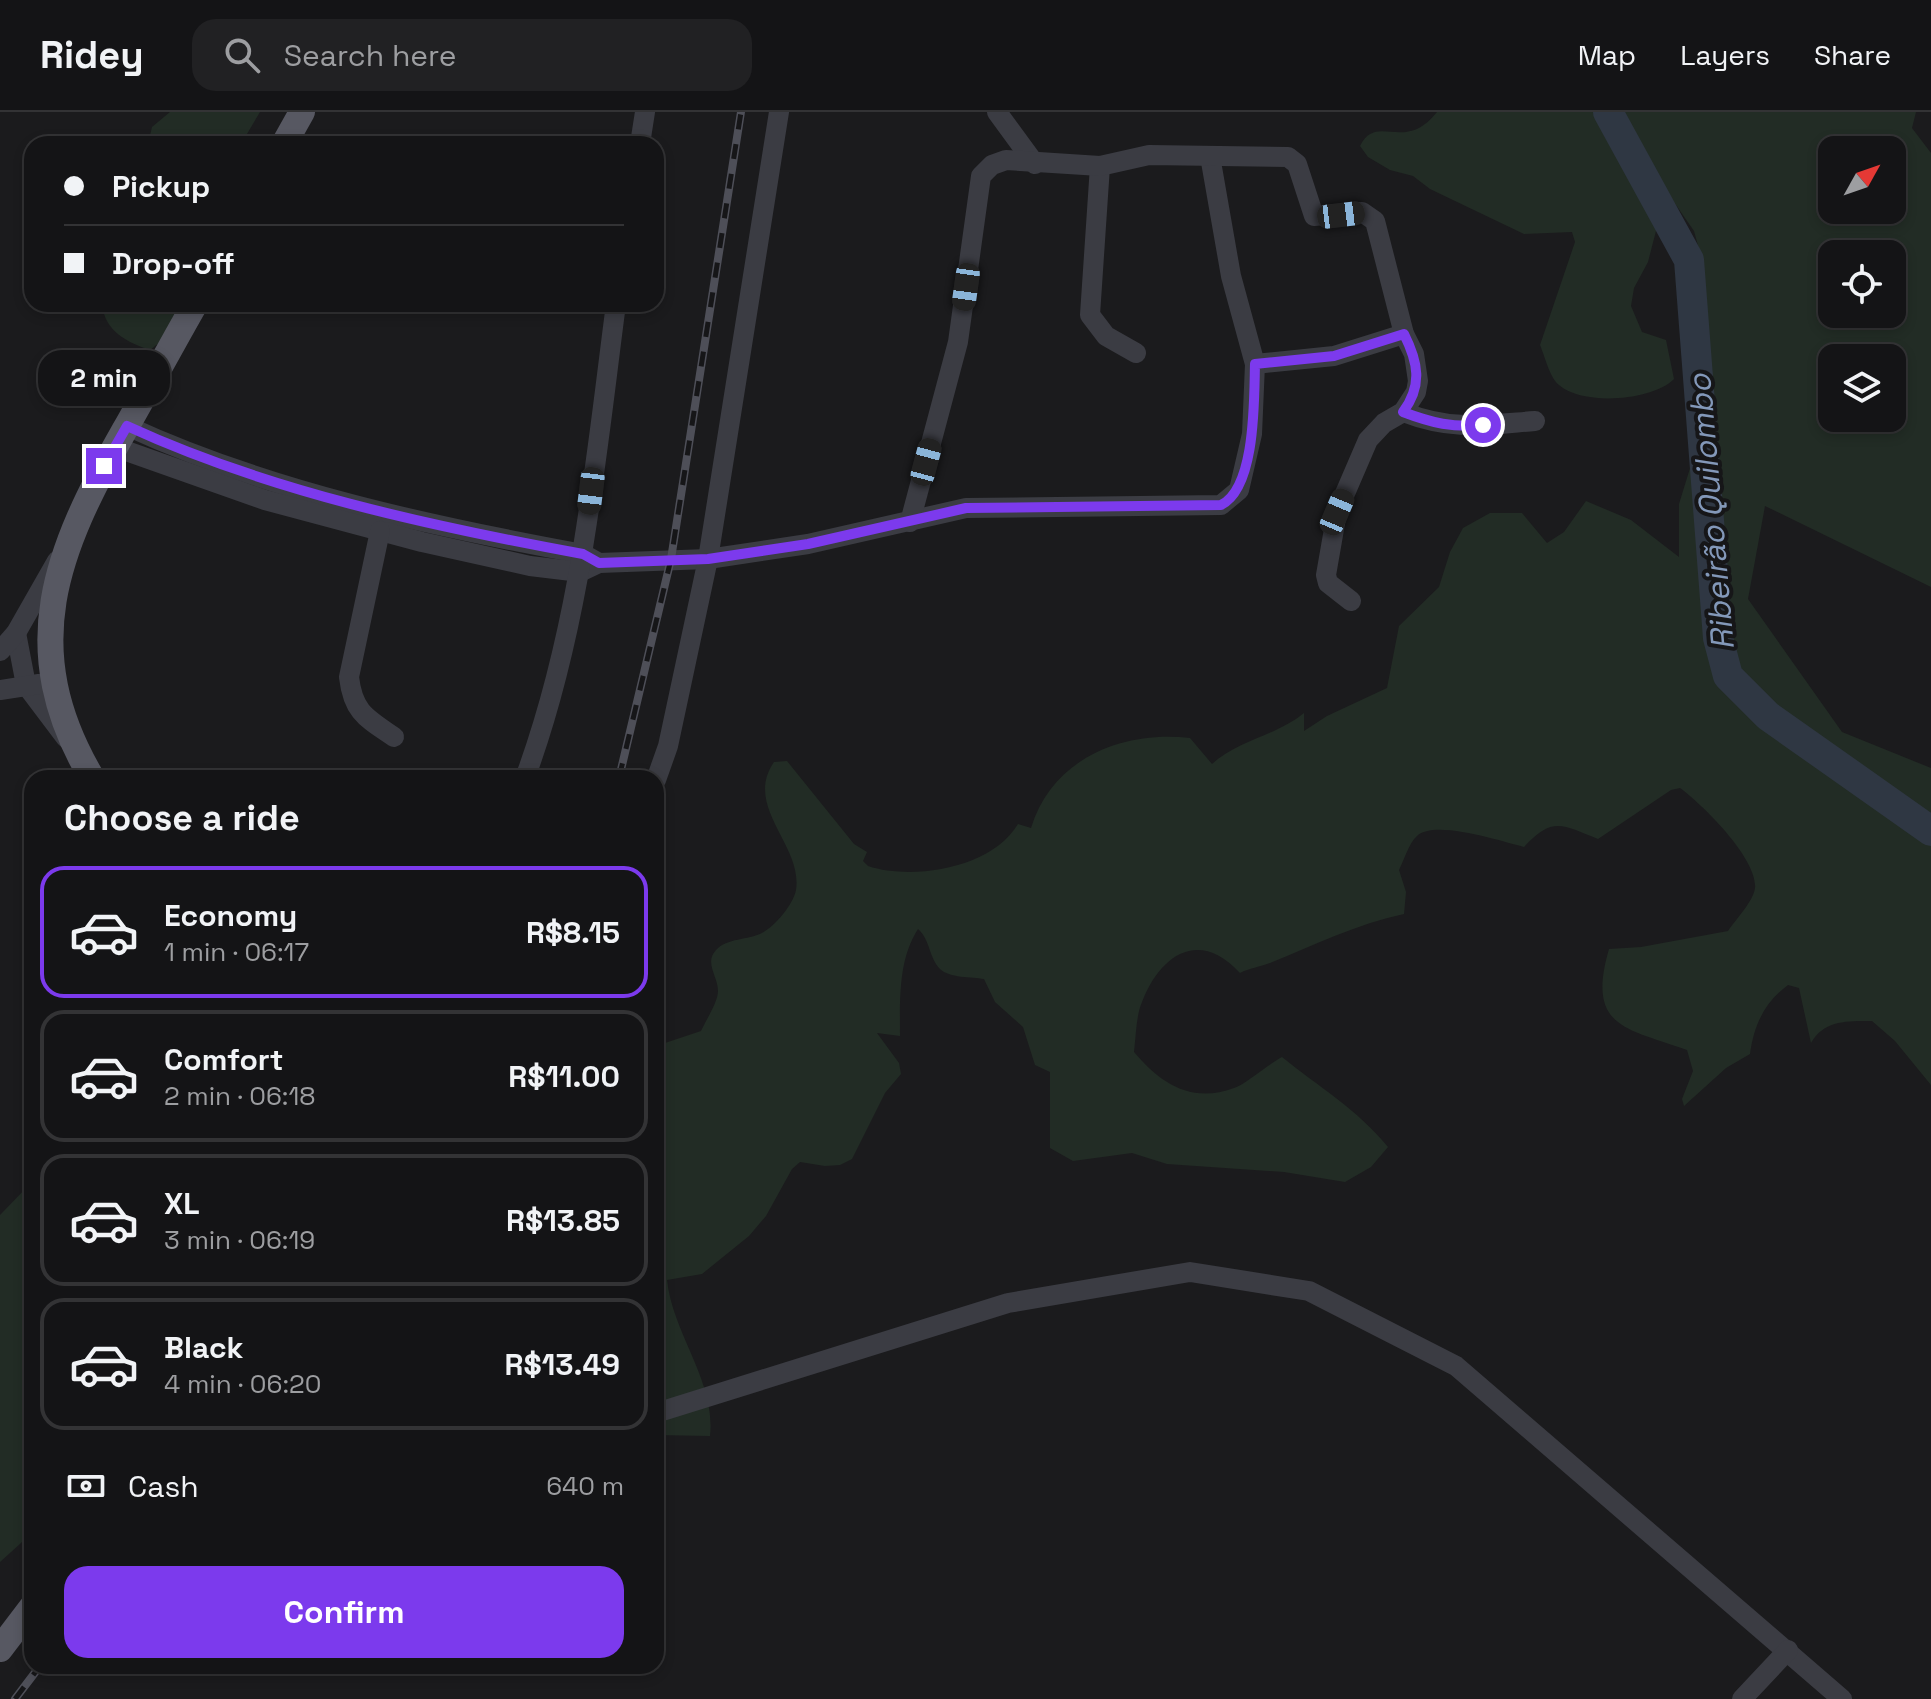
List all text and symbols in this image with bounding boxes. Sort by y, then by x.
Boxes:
search box [192,19,752,91]
text: Ridey [40,31,144,79]
icon: search [220,33,264,77]
text: Search here [284,36,457,75]
text: Map [1578,37,1636,73]
text: Layers [1680,37,1770,73]
text: Share [1814,37,1891,73]
north arrow [1818,136,1906,224]
map controls [1818,136,1906,432]
text: Pickup [112,167,210,206]
car [1316,200,1366,230]
button: locate [1818,240,1906,328]
text: Drop-off [112,244,235,283]
car [951,262,981,312]
button: layers [1818,344,1906,432]
callout: 2 min [38,350,170,406]
text: 2 min [70,361,138,395]
water label: Ribeirão Quilombo [1679,371,1743,652]
route start [1465,407,1501,443]
car [908,436,944,488]
route end [86,448,122,484]
car [576,466,606,516]
car [1317,485,1357,539]
text: Choose a ride [64,795,300,841]
icon: car [68,896,140,968]
text: Economy [164,896,297,935]
text: R$8.15 [526,913,620,952]
text: 1 min · 06:17 [164,935,309,969]
icon: car [68,1040,140,1112]
text: Comfort [164,1040,283,1079]
text: R$11.00 [508,1057,620,1096]
text: 2 min · 06:18 [164,1079,315,1113]
icon: car [68,1184,140,1256]
text: XL [164,1184,200,1223]
text: R$13.85 [506,1201,620,1240]
text: 3 min · 06:19 [164,1223,315,1257]
icon: car [68,1328,140,1400]
text: Black [164,1328,243,1367]
text: R$13.49 [505,1345,620,1384]
text: 4 min · 06:20 [164,1367,321,1401]
icon: cash [64,1464,108,1508]
text: Cash [128,1467,199,1506]
text: 640 m [546,1469,624,1503]
button: Confirm [64,1566,624,1658]

